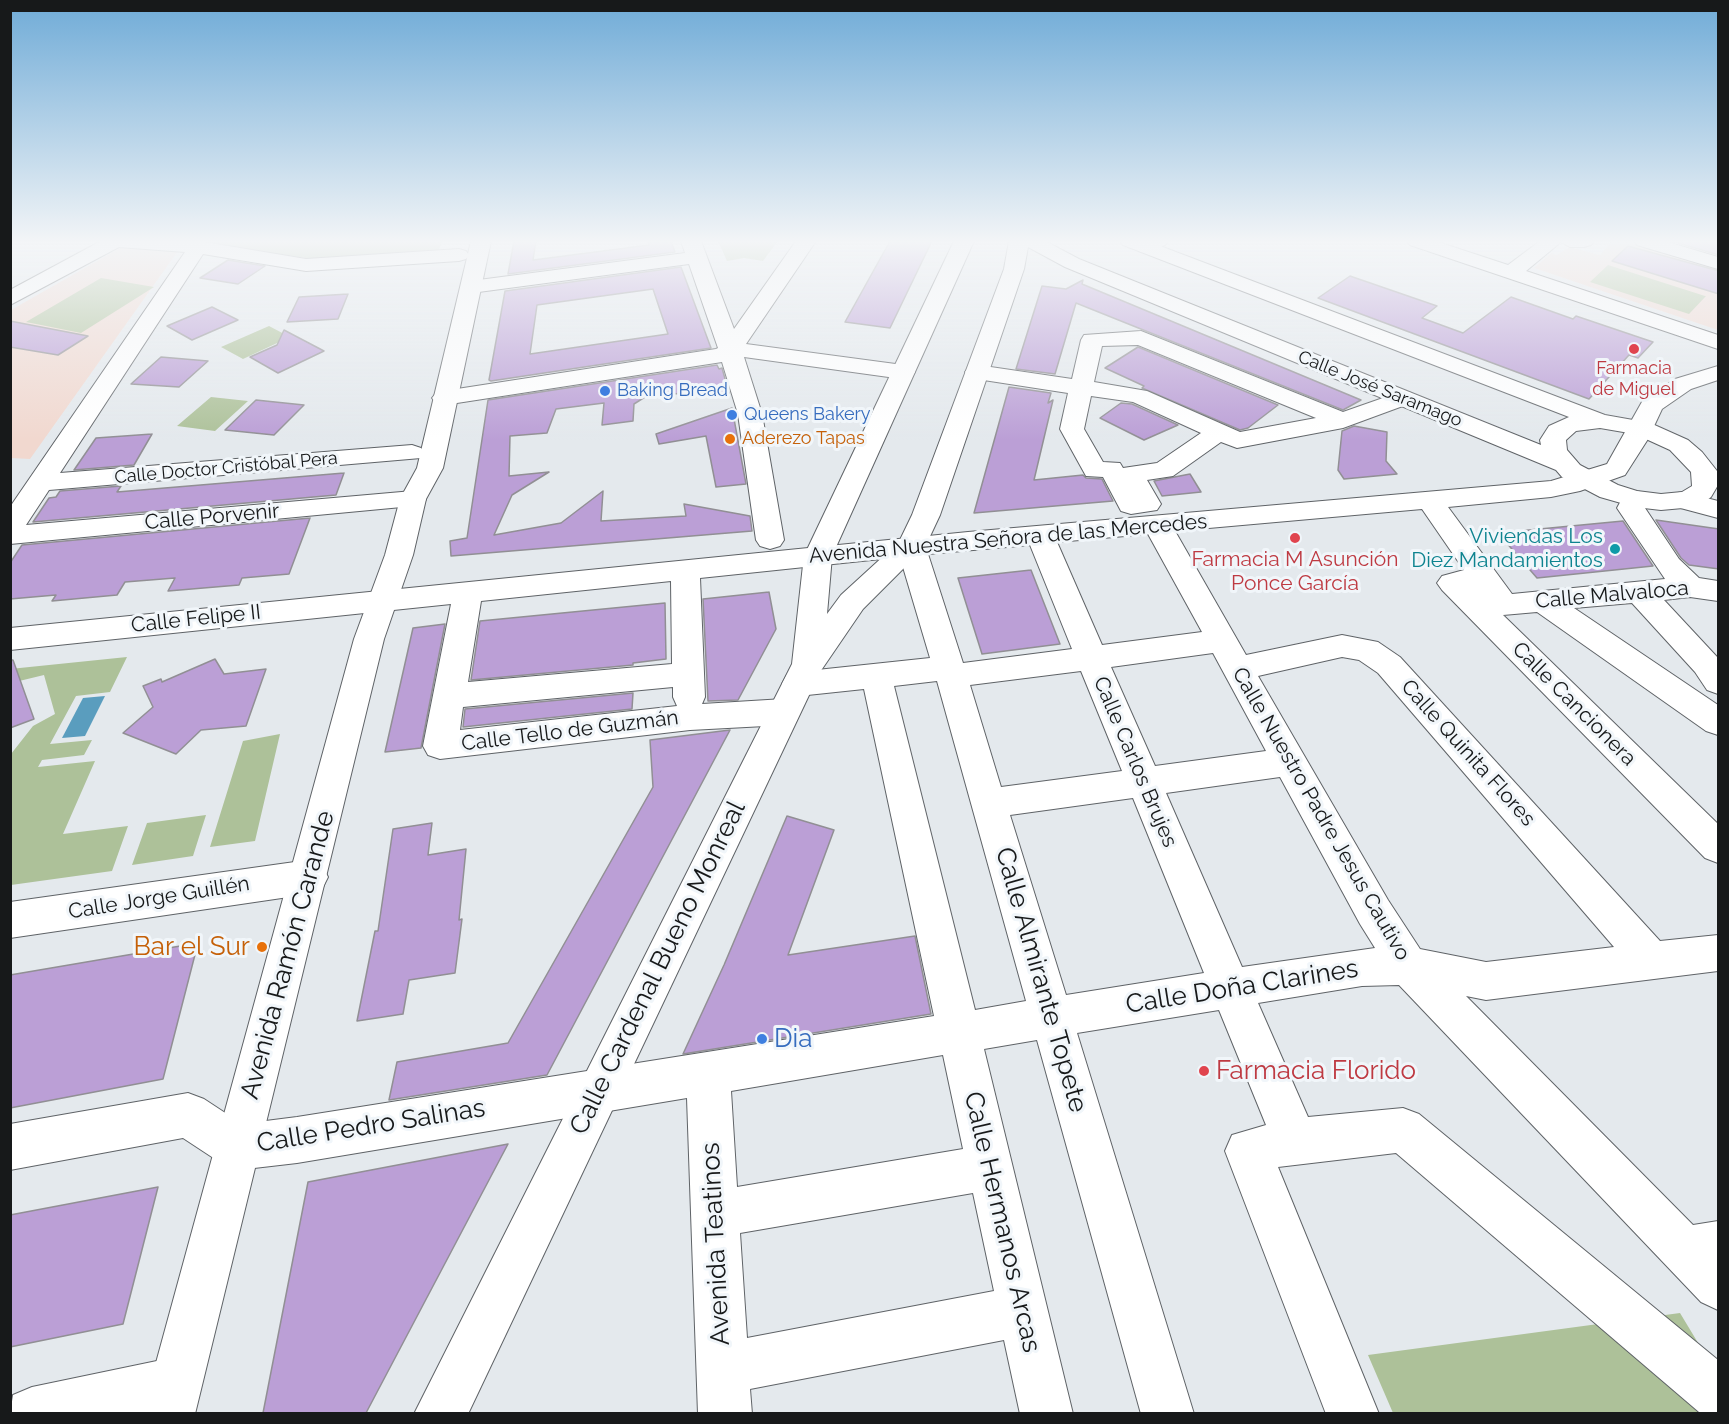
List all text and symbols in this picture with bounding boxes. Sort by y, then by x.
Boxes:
marker: Farmacia de Miguel [1627,342,1641,356]
street label: Calle José Saramago [1295,346,1465,432]
place label: Farmacia de Miguel [1592,358,1676,400]
place label: Baking Bread [617,380,728,402]
marker: Baking Bread [598,384,612,398]
place label: Queens Bakery [744,404,871,426]
marker: Queens Bakery [725,408,739,422]
place label: Aderezo Tapas [742,428,865,450]
marker: Aderezo Tapas [723,432,737,446]
street label: Calle Doctor Cristóbal Pera [113,447,339,489]
street label: Calle Porvenir [144,499,280,535]
street label: Avenida Nuestra Señora de las Mercedes [808,509,1208,569]
place label: Viviendas Los Diez Mandamientos [1411,524,1603,574]
marker: Farmacia M Asunción Ponce García [1288,531,1302,545]
marker: Viviendas Los Diez Mandamientos [1608,542,1622,556]
place label: Farmacia M Asunción Ponce García [1192,547,1398,597]
street label: Calle Malvaloca [1534,576,1690,614]
street label: Calle Felipe II [130,600,262,638]
street label: Calle Cancionera [1507,637,1641,771]
street label: Calle Nuestro Padre Jesus Cautivo [1227,663,1415,965]
street label: Calle Carlos Brujes [1088,673,1182,851]
street label: Calle Quinita Flores [1396,675,1540,831]
street label: Calle Tello de Guzmán [460,705,680,757]
street label: Calle Cardenal Bueno Monreal [564,796,752,1140]
street label: Avenida Ramón Carande [234,807,342,1103]
street label: Calle Almirante Topete [988,844,1094,1116]
street label: Calle Jorge Guillén [67,871,251,925]
place label: Bar el Sur [133,931,250,963]
marker: Bar el Sur [255,940,269,954]
street label: Calle Doña Clarines [1124,953,1360,1021]
place label: Dia [774,1023,812,1055]
marker: Dia [755,1032,769,1046]
place label: Farmacia Florido [1216,1055,1416,1087]
marker: Farmacia Florido [1197,1064,1211,1078]
street label: Calle Hermanos Arcas [957,1089,1047,1355]
street label: Calle Pedro Salinas [255,1093,487,1159]
street label: Avenida Teatinos [695,1142,737,1346]

